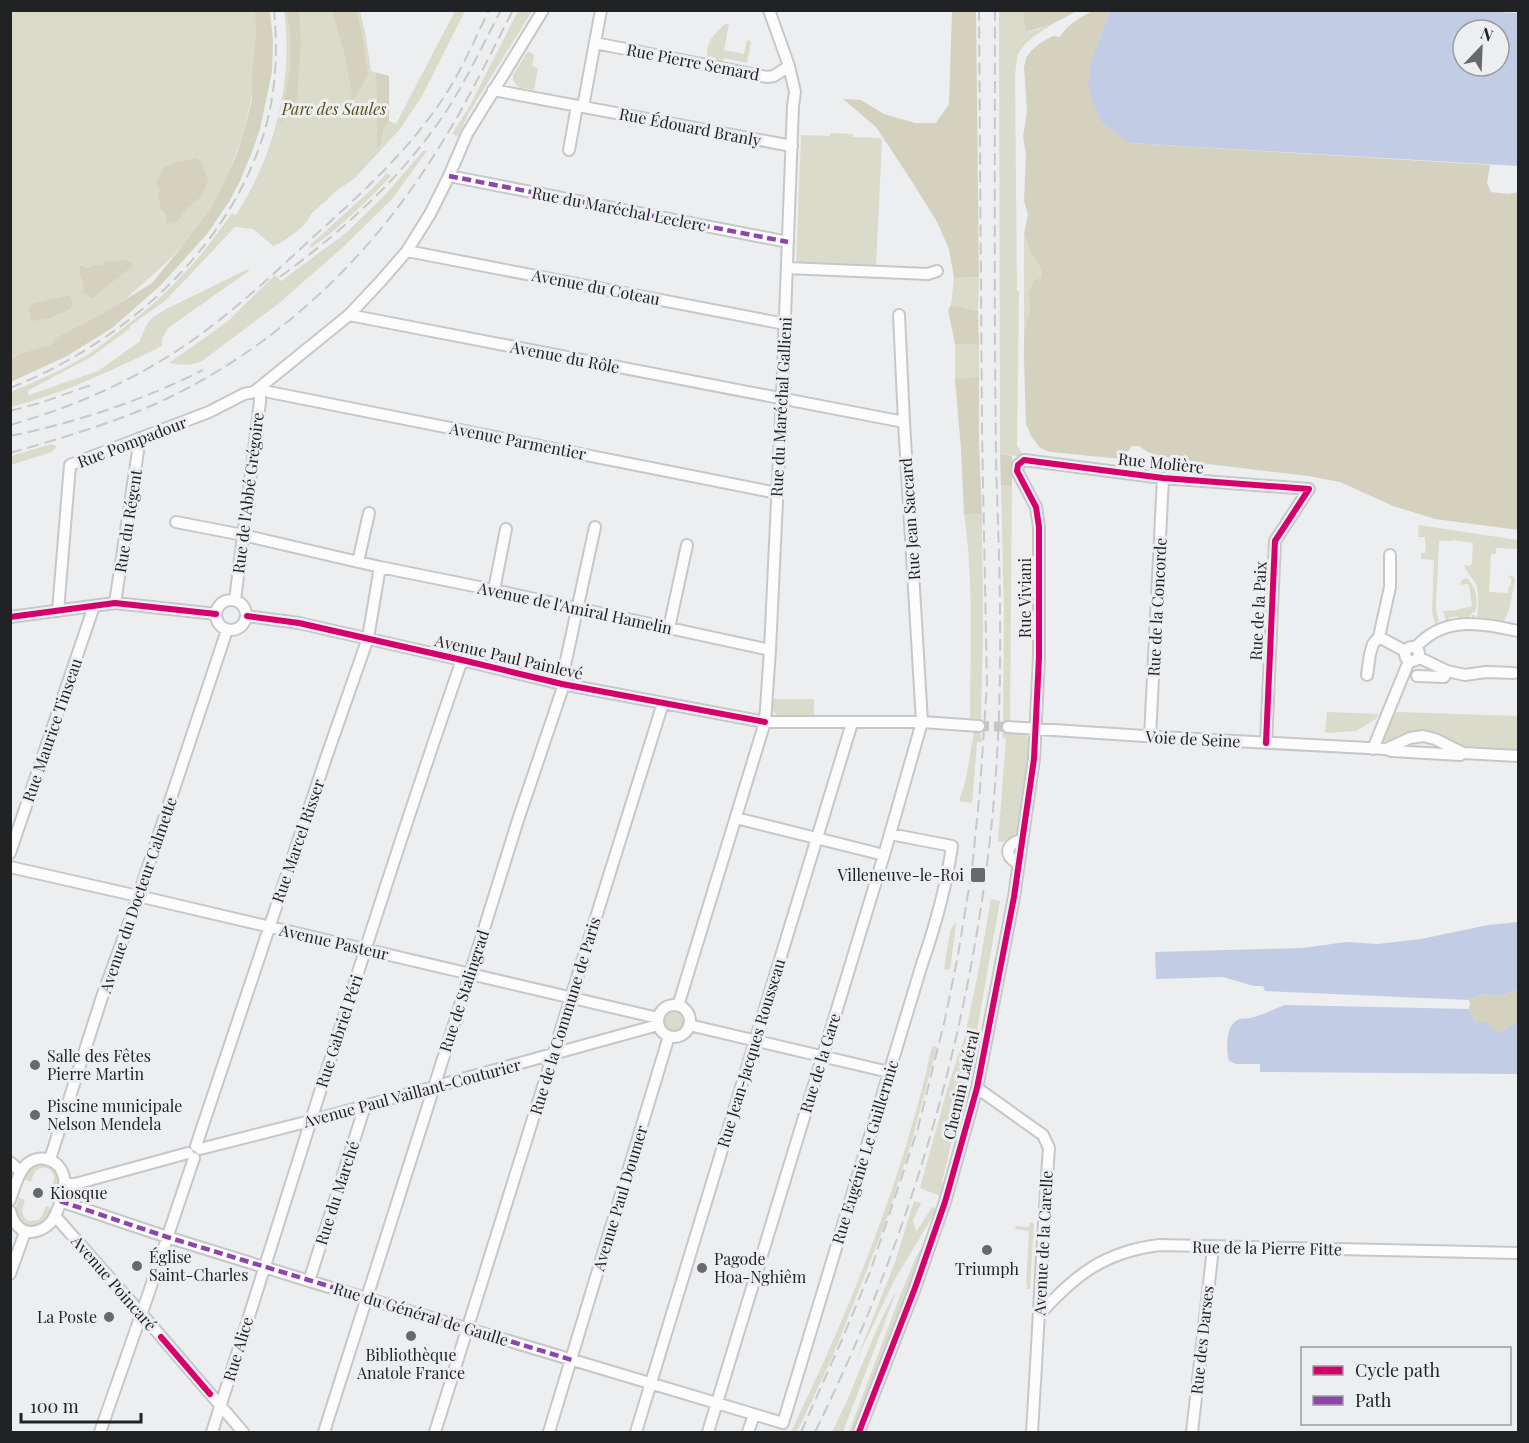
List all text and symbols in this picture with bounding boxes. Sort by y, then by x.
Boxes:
north arrow [1451,18,1511,78]
text: N [1478,22,1497,46]
street label: Rue Pierre Semard [625,38,761,85]
park label: Parc des Saules [281,98,386,119]
street label: Rue Édouard Branly [617,102,763,151]
street label: Rue du Maréchal Leclerc [530,181,708,236]
street label: Avenue du Coteau [529,264,662,309]
street label: Rue du Maréchal Gallieni [765,316,796,497]
street label: Avenue du Rôle [508,335,622,377]
street label: Rue Pompadour [74,411,190,472]
street label: Rue de l'Abbé Grégoire [227,411,268,575]
street label: Avenue Parmentier [447,417,588,464]
street label: Rue Molière [1117,448,1205,477]
street label: Rue Jean Saccard [895,457,924,581]
street label: Rue du Régent [109,467,146,574]
street label: Rue de la Concorde [1142,537,1171,677]
street label: Rue Viviani [1014,558,1035,638]
street label: Rue de la Paix [1244,560,1271,661]
street label: Avenue de l'Amiral Hamelin [475,576,675,638]
street label: Avenue Paul Painlevé [432,629,585,684]
street label: Rue Maurice Tinseau [17,655,86,805]
street label: Voie de Seine [1144,725,1241,751]
street label: Rue Marcel Risser [267,776,329,905]
street label: Avenue du Docteur Calmette [94,794,181,997]
place label: Villeneuve-le-Roi [837,864,964,885]
marker: Villeneuve-le-Roi [969,866,987,884]
street label: Rue de la Commune de Paris [524,914,605,1117]
street label: Avenue Pasteur [277,919,391,964]
street label: Rue de Stalingrad [434,927,493,1054]
street label: Rue Jean-Jacques Rousseau [712,956,789,1150]
street label: Rue Gabriel Péri [310,971,367,1090]
street label: Rue de la Gare [794,1011,845,1115]
street label: Chemin Latéral [938,1028,983,1142]
place label: Salle des Fêtes Pierre Martin [47,1045,151,1084]
street label: Avenue Paul Vaillant-Couturier [300,1053,523,1132]
street label: Rue Eugénie Le Guillermic [827,1057,903,1246]
marker: Salle des Fêtes Pierre Martin [28,1058,42,1072]
place label: Piscine municipale Nelson Mendela [47,1095,182,1134]
marker: Piscine municipale Nelson Mendela [28,1108,42,1122]
street label: Avenue Paul Doumer [587,1123,652,1274]
street label: Rue du Marché [310,1138,363,1248]
street label: Avenue de la Carelle [1028,1170,1057,1317]
place label: Kiosque [50,1182,108,1203]
marker: Kiosque [31,1186,45,1200]
street label: Avenue Poincaré [67,1230,162,1335]
street label: Rue de la Pierre Fitte [1192,1236,1342,1259]
marker: Triumph [980,1243,994,1257]
place label: Église Saint-Charles [149,1246,248,1285]
place label: Pagode Hoa-Nghiêm [714,1248,806,1287]
place label: Triumph [955,1258,1020,1279]
marker: Église Saint-Charles [130,1259,144,1273]
marker: Pagode Hoa-Nghiêm [695,1261,709,1275]
street label: Rue du Général de Gaulle [331,1277,511,1350]
street label: Rue des Darses [1185,1285,1218,1395]
place label: La Poste [37,1306,97,1327]
marker: La Poste [102,1310,116,1324]
street label: Rue Alice [218,1314,257,1384]
marker: Bibliothèque Anatole France [404,1329,418,1343]
place label: Bibliothèque Anatole France [356,1344,465,1383]
legend [1301,1347,1511,1425]
text: Cycle path [1355,1358,1440,1382]
scale bar [21,1386,141,1424]
text: Path [1355,1388,1392,1412]
text: 100 m [30,1394,79,1418]

